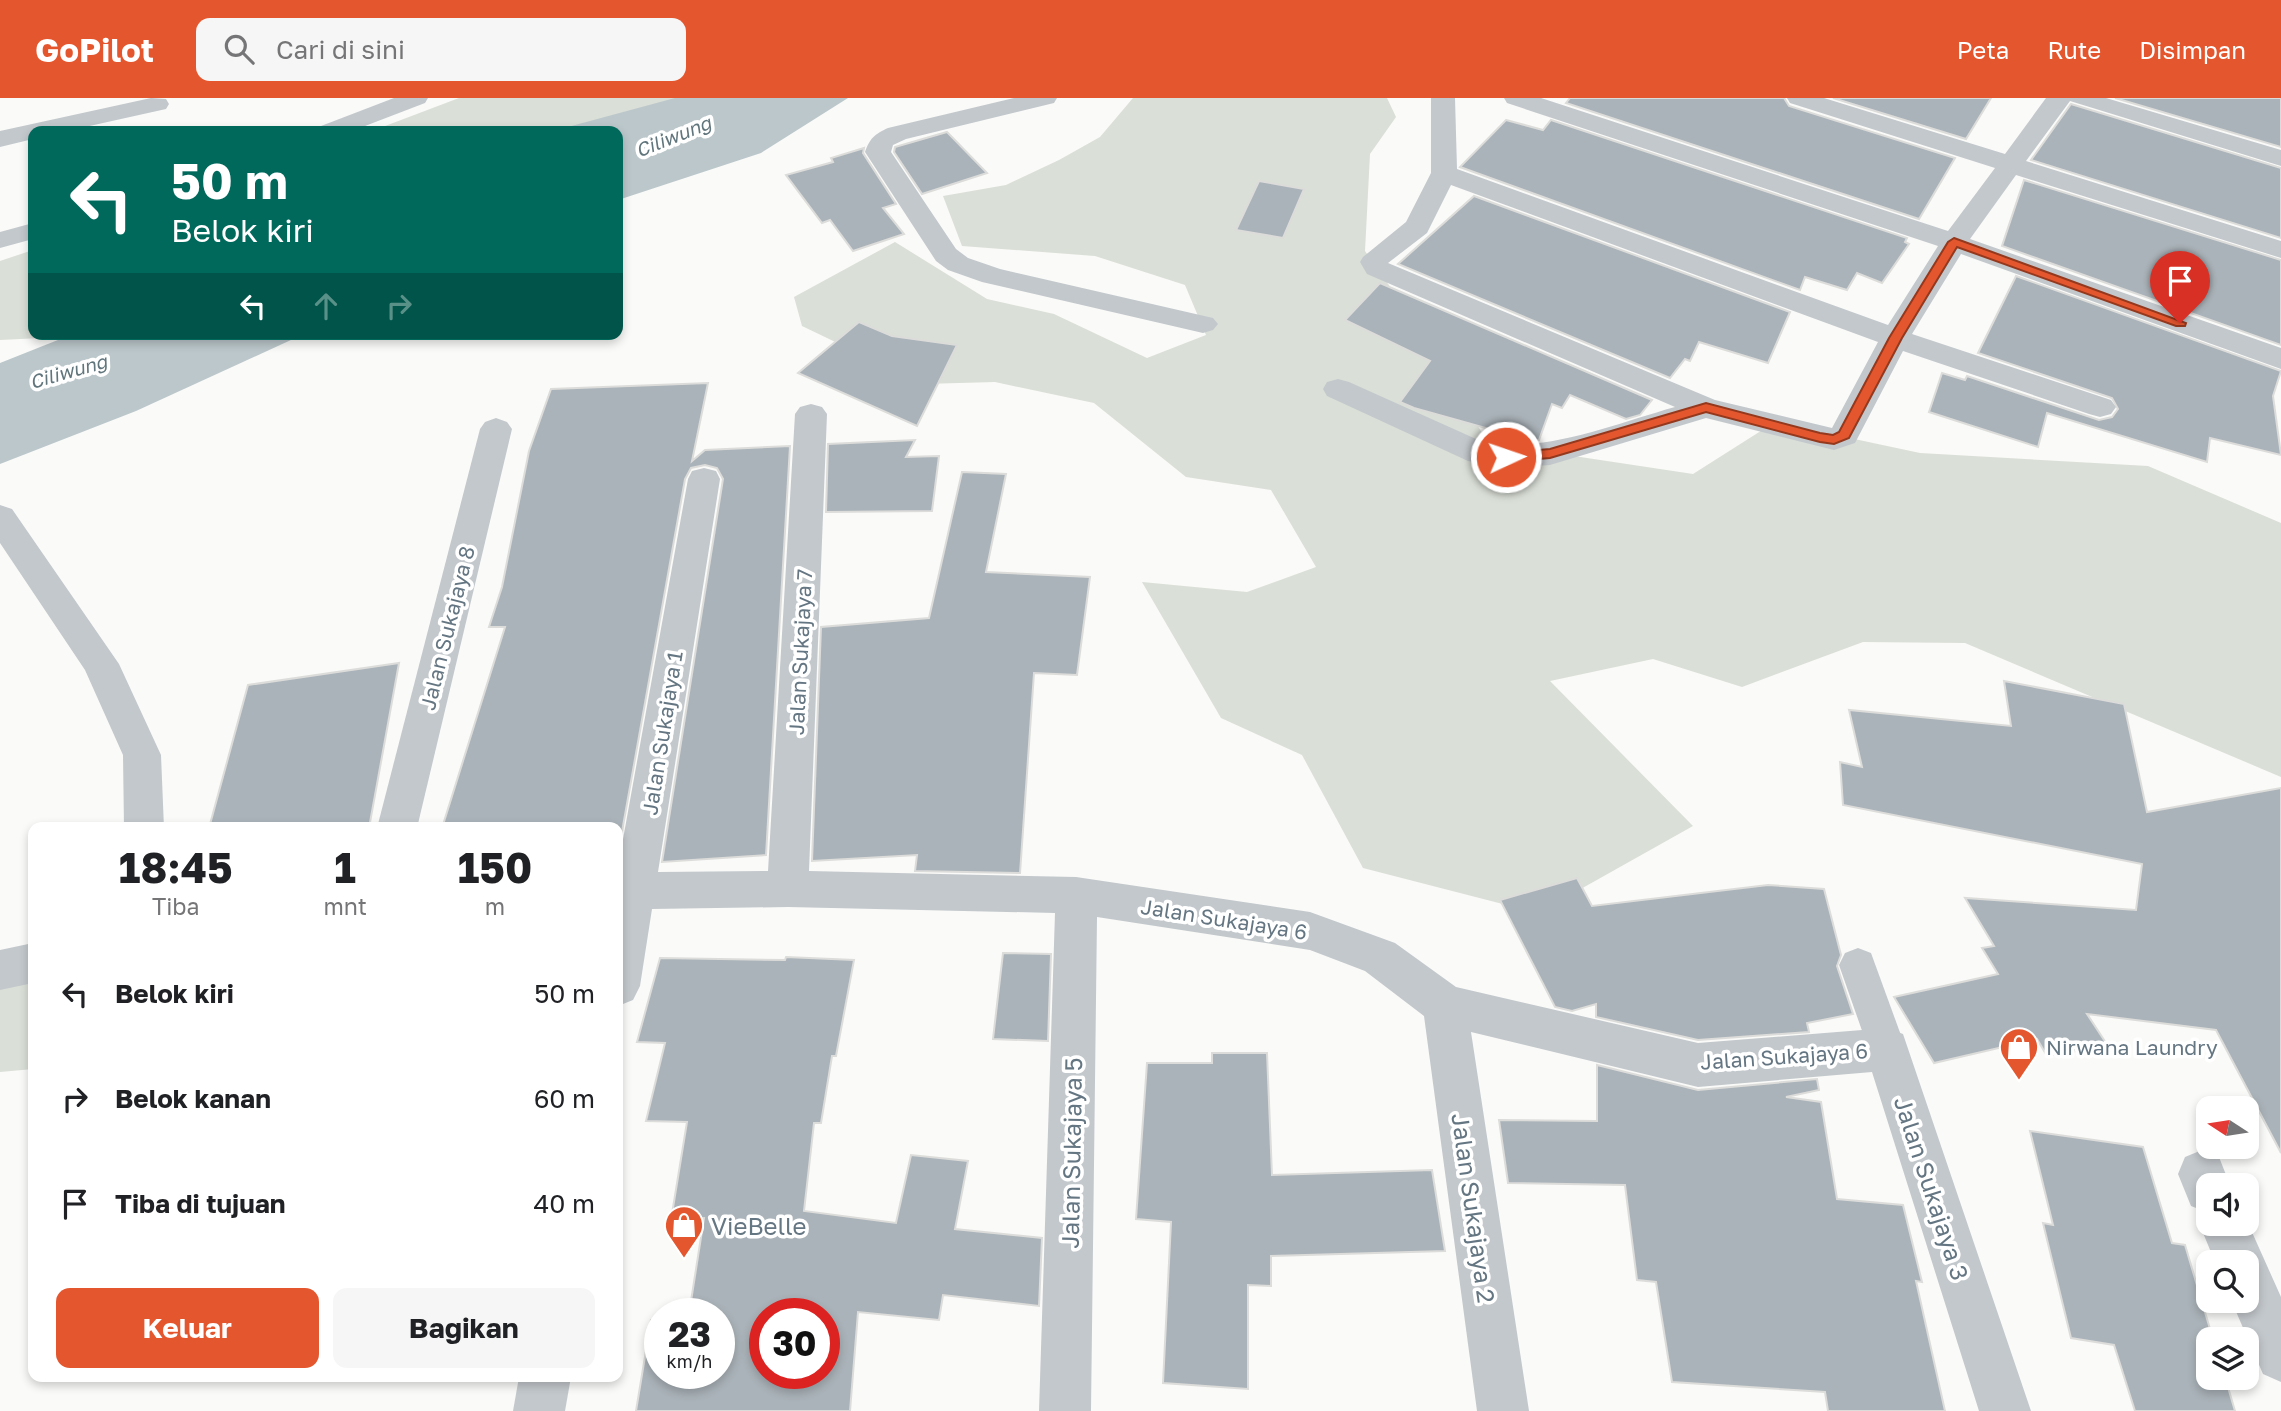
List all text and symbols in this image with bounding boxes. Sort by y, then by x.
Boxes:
search box [196,18,686,81]
text: GoPilot [35,30,154,69]
icon: search [220,30,258,68]
text: Cari di sini [276,34,405,65]
text: Peta [1957,35,2009,64]
text: Rute [2047,35,2101,64]
text: Disimpan [2139,35,2246,64]
water label: Ciliwung [632,110,715,162]
text: 50 m [171,151,288,210]
icon: left [56,154,147,245]
text: Belok kiri [171,211,314,249]
pin [2150,251,2210,323]
icon: arrive [2161,262,2199,300]
icon: left [234,287,272,325]
icon: ahead [307,287,345,325]
icon: right [380,287,418,325]
water label: Ciliwung [27,349,111,393]
position arrow [1469,420,1543,494]
street label: Jalan Sukajaya 8 [414,543,480,713]
street label: Jalan Sukajaya 7 [783,568,817,736]
street label: Jalan Sukajaya 1 [636,649,688,817]
text: 18:45 [119,842,233,892]
text: 1 [334,842,356,892]
text: 150 [458,842,532,892]
text: Tiba [152,892,199,920]
text: mnt [323,892,367,920]
text: m [485,892,505,920]
street label: Jalan Sukajaya 6 [1139,893,1309,945]
icon: left [56,975,94,1013]
text: Belok kiri [115,978,234,1009]
text: 50 m [534,978,595,1009]
shop icon: Nirwana Laundry [1998,1026,2040,1081]
place label: Nirwana Laundry [2046,1034,2218,1060]
street label: Jalan Sukajaya 6 [1699,1037,1869,1075]
street label: Jalan Sukajaya 5 [1055,1057,1087,1249]
icon: right [56,1080,94,1118]
text: Belok kanan [115,1083,271,1114]
text: 60 m [534,1083,595,1114]
street label: Jalan Sukajaya 3 [1889,1092,1975,1284]
north arrow [2196,1096,2259,1158]
map controls [2196,1096,2259,1390]
street label: Jalan Sukajaya 2 [1446,1111,1502,1305]
button: sound [2196,1173,2259,1236]
icon: arrive [56,1185,94,1223]
text: Tiba di tujuan [115,1188,285,1219]
text: 40 m [534,1188,595,1219]
shop icon: VieBelle [663,1204,705,1259]
place label: VieBelle [711,1211,806,1240]
button: search [2196,1250,2259,1313]
button: Keluar [56,1288,319,1368]
button: Bagikan [333,1288,595,1368]
speed limit sign: 30 [749,1298,840,1389]
text: 23 [668,1313,711,1355]
button: layers [2196,1327,2259,1390]
text: km/h [667,1350,712,1372]

